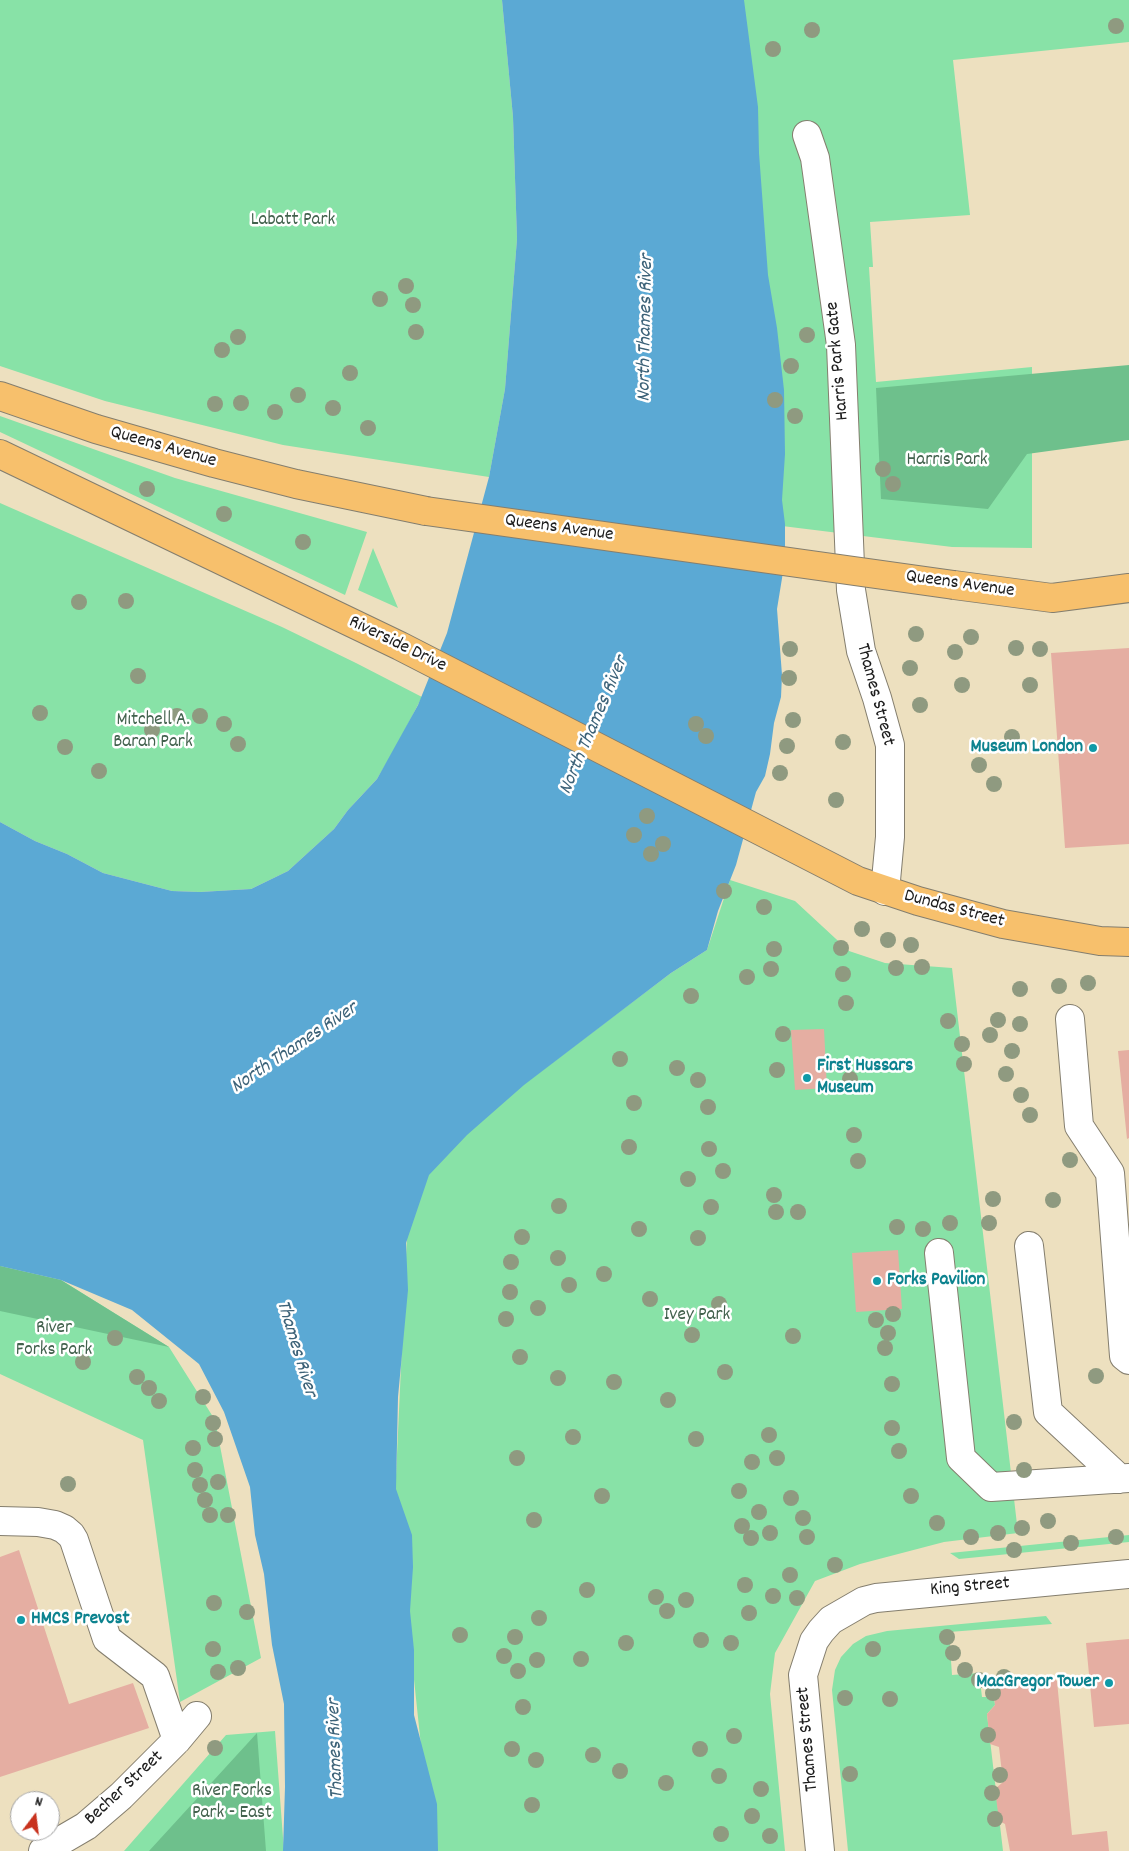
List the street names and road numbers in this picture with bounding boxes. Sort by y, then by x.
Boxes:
street label: Harris Park Gate [822,301,856,421]
street label: Queens Avenue [107,422,219,474]
street label: Queens Avenue [503,510,615,548]
street label: Queens Avenue [904,566,1016,604]
street label: Riverside Drive [344,612,450,678]
street label: Thames Street [849,641,899,749]
street label: Dundas Street [901,886,1007,934]
street label: King Street [929,1573,1011,1603]
street label: Thames Street [793,1686,825,1792]
street label: Becher Street [81,1747,169,1831]

